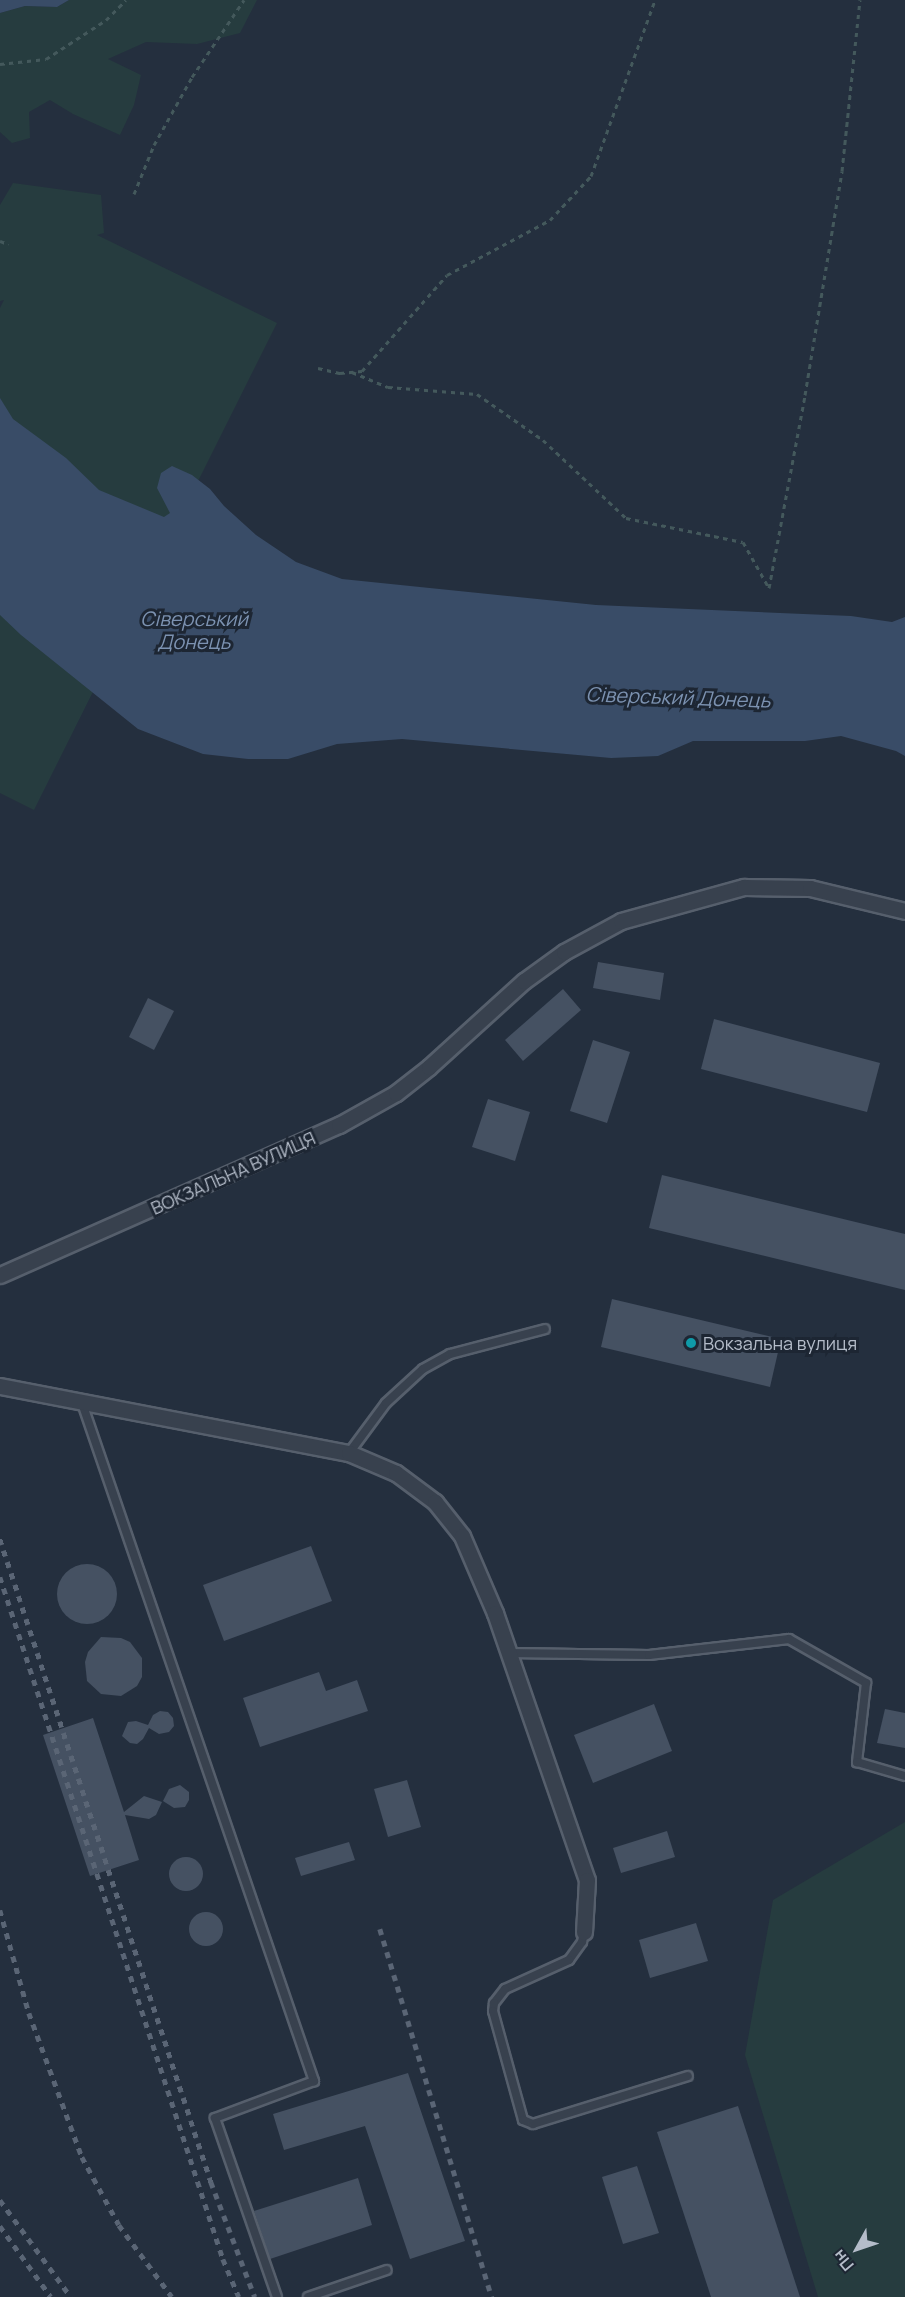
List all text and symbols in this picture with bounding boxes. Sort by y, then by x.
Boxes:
water label: Сіверський Донець [140,606,248,653]
water label: Сіверський Донець [585,682,771,712]
street label: ВОКЗАЛЬНА ВУЛИЦЯ [148,1127,318,1219]
place label: Вокзальна вулиця [703,1332,857,1354]
marker: Вокзальна вулиця [684,1336,698,1350]
north arrow [827,2219,887,2279]
text: Пн [828,2245,859,2276]

